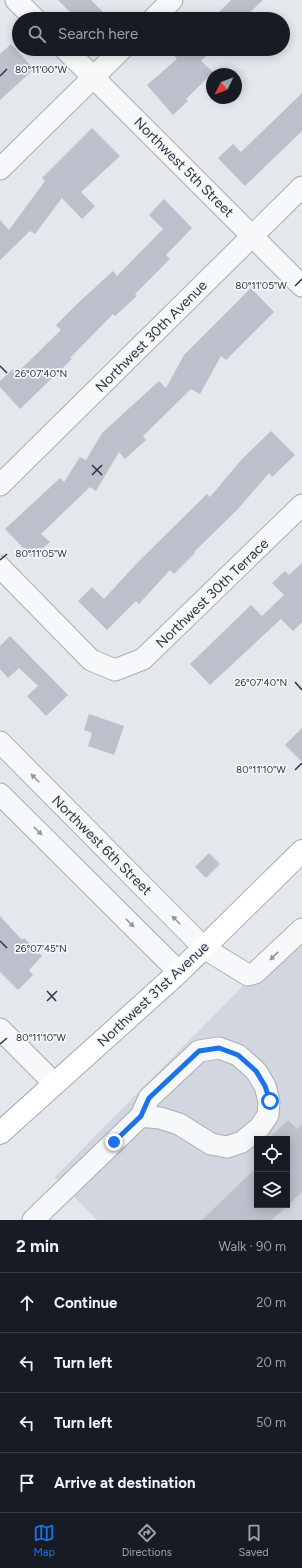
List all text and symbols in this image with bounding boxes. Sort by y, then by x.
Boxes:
search box [12,12,290,56]
icon: search [26,23,48,45]
text: Search here [58,25,138,43]
text: 80°11'00"W [15,63,67,76]
north arrow [206,68,242,104]
street label: Northwest 5th Street [130,114,237,221]
street label: Northwest 30th Avenue [92,277,211,396]
text: 80°11'05"W [235,279,287,292]
text: 26°07'40"N [15,367,67,380]
street label: Northwest 30th Terrace [153,535,272,652]
text: 80°11'05"W [15,547,67,560]
text: 26°07'40"N [235,676,287,689]
text: 80°11'10"W [236,763,286,776]
one-way arrow [30,773,40,783]
street label: Northwest 6th Street [48,792,155,899]
one-way arrow [33,826,43,836]
one-way arrow [171,915,181,925]
one-way arrow [125,918,135,928]
street label: Northwest 31st Avenue [94,938,213,1051]
text: 26°07'45"N [15,942,67,955]
one-way arrow [269,951,279,961]
text: 80°11'10"W [16,1031,66,1044]
route start [261,1092,279,1110]
route end [105,1133,123,1151]
map controls [254,1136,290,1208]
button: locate [254,1136,290,1172]
button: layers [254,1172,290,1208]
text: 2 min [16,1236,59,1256]
text: Walk · 90 m [219,1239,286,1254]
icon: ahead [16,1292,38,1314]
text: Continue [54,1294,117,1312]
text: 20 m [256,1295,286,1310]
icon: left [16,1352,38,1374]
text: Turn left [54,1354,112,1372]
text: 20 m [256,1355,286,1370]
icon: left [16,1412,38,1434]
text: Turn left [54,1414,112,1432]
text: 50 m [256,1415,286,1430]
icon: arrive [16,1472,38,1494]
text: Arrive at destination [54,1474,195,1492]
tab: Map [33,1522,55,1559]
tab: Directions [122,1522,172,1559]
tab: Saved [238,1522,269,1559]

